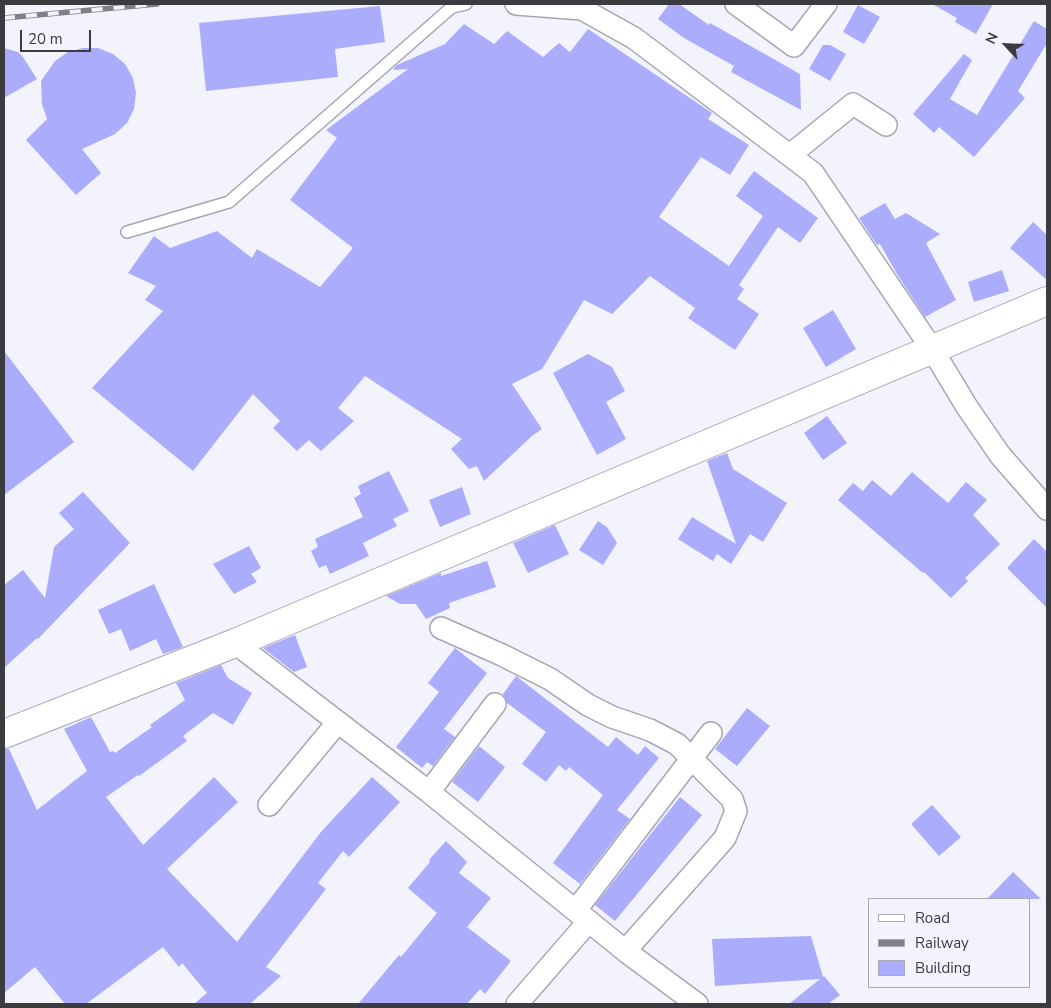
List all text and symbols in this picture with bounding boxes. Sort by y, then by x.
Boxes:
scale bar [22,20,94,52]
north arrow [981,20,1031,70]
text: 20 m [28,29,63,49]
text: N [981,30,1003,47]
legend [868,898,1031,988]
text: Road [915,908,950,928]
text: Railway [915,933,969,953]
text: Building [915,958,971,978]

